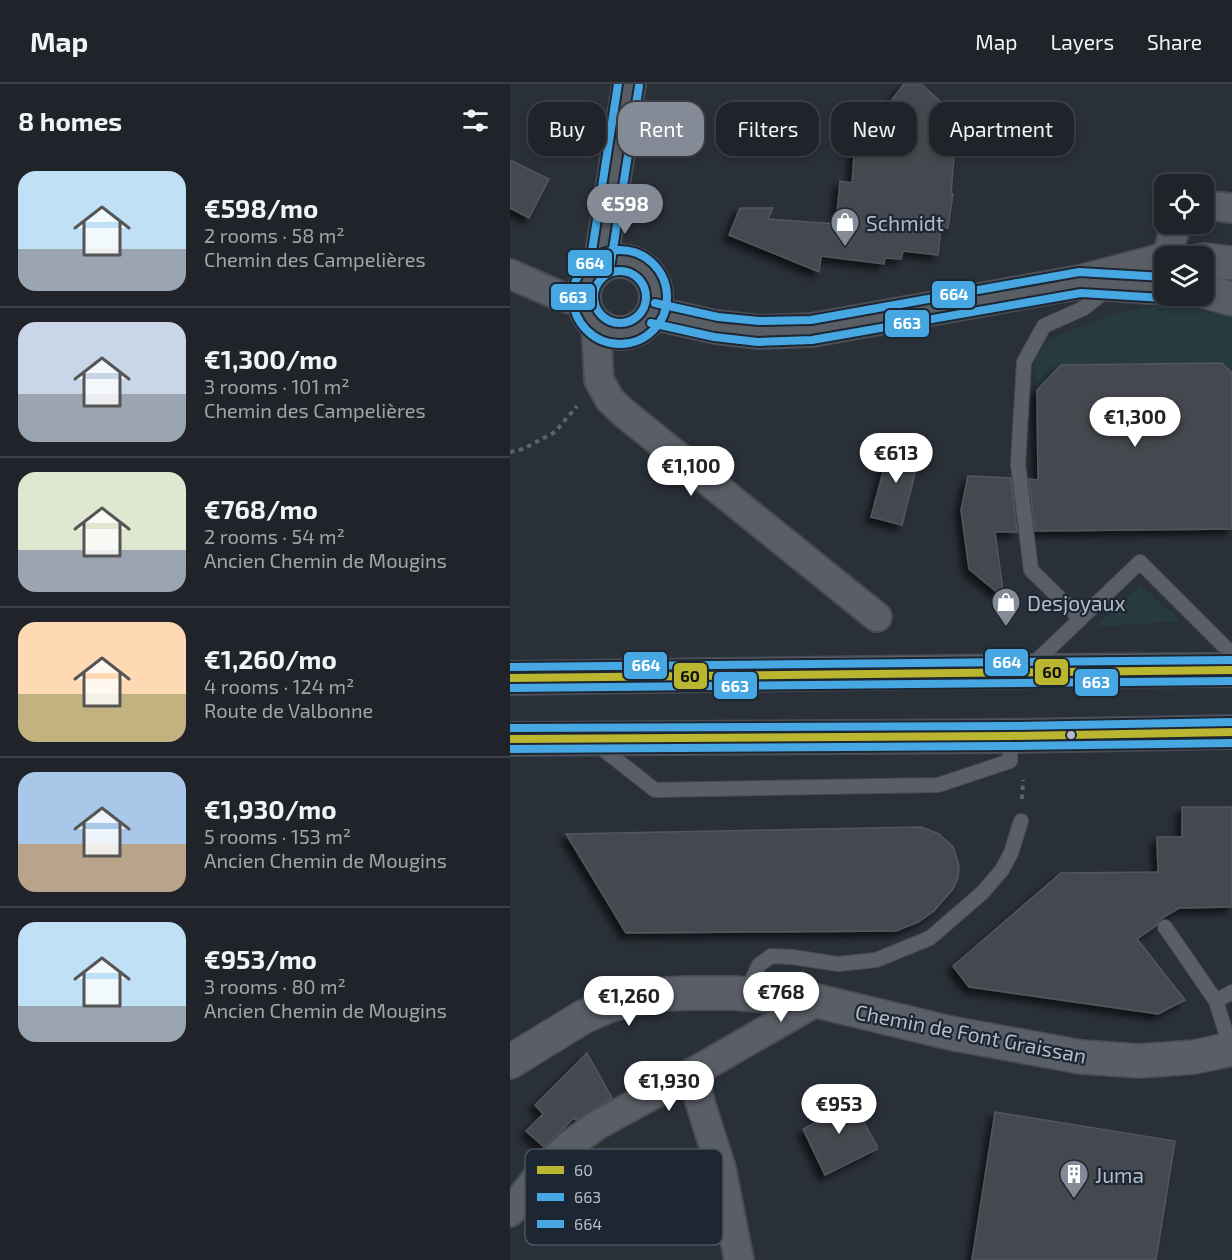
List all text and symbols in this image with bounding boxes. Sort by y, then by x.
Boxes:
text: Map [30,24,88,58]
text: Map [975,29,1017,54]
text: Layers [1050,29,1114,54]
text: Share [1147,29,1202,54]
chip: Buy [528,102,606,156]
chip: Rent [618,102,704,156]
chip: Filters [716,102,819,156]
chip: New [831,102,917,156]
chip: Apartment [929,102,1074,156]
icon: filters [459,104,492,137]
text: 8 homes [18,105,122,136]
map controls [1154,174,1214,306]
button: locate [1154,174,1214,234]
pin: €598 [589,184,661,235]
text: €598 [601,191,649,215]
text: €598/mo [204,192,318,223]
icon: home [66,195,138,267]
shop icon: Schmidt [829,206,861,248]
place label: Schmidt [866,210,944,235]
text: 2 rooms · 58 m² [204,223,345,247]
button: layers [1154,246,1214,306]
text: Chemin des Campelières [204,247,426,271]
line badge: 664 [567,249,613,277]
text: 664 [575,253,605,272]
line badge: 664 [931,280,976,309]
line badge: 663 [550,283,596,311]
text: 664 [939,284,969,303]
text: 663 [559,287,587,306]
line badge: 663 [884,309,930,338]
text: 663 [893,313,921,332]
text: €1,300/mo [204,343,338,374]
icon: home [66,346,138,418]
text: 3 rooms · 101 m² [204,374,350,398]
pin: €1,300 [1086,397,1184,448]
text: Chemin des Campelières [204,398,426,422]
text: €1,300 [1104,404,1166,428]
pin: €613 [860,433,932,484]
text: €613 [874,440,918,464]
pin: €1,100 [642,446,740,497]
text: €1,100 [661,453,721,477]
text: €768/mo [204,493,318,524]
icon: home [66,496,138,568]
text: 2 rooms · 54 m² [204,524,345,548]
text: Ancien Chemin de Mougins [204,548,447,572]
shop icon: Desjoyaux [990,586,1022,628]
place label: Desjoyaux [1027,590,1126,616]
text: €1,260/mo [204,643,337,674]
icon: home [66,646,138,718]
line badge: 664 [984,648,1029,677]
line badge: 664 [623,651,668,680]
text: 664 [992,652,1022,671]
text: 664 [631,655,661,674]
line badge: 60 [1034,658,1069,686]
line badge: 60 [673,662,708,690]
text: 60 [1042,662,1062,681]
text: 60 [680,666,700,685]
line badge: 663 [1074,668,1119,697]
line badge: 663 [713,671,758,700]
text: 663 [1082,672,1110,691]
text: 4 rooms · 124 m² [204,674,354,698]
text: 663 [721,676,749,695]
text: Route de Valbonne [204,698,373,722]
unlabelled marker [1065,729,1077,741]
text: €1,930/mo [204,793,336,824]
icon: home [66,796,138,868]
text: 5 rooms · 153 m² [204,824,351,848]
text: Ancien Chemin de Mougins [204,848,447,872]
text: €953/mo [204,943,317,974]
icon: home [66,946,138,1018]
pin: €768 [745,972,817,1023]
text: 3 rooms · 80 m² [204,974,346,998]
pin: €1,260 [580,976,678,1027]
text: €768 [757,979,805,1003]
text: €1,260 [598,983,660,1007]
text: Ancien Chemin de Mougins [204,998,447,1022]
street label: Chemin de Font Graissan [853,998,1089,1068]
pin: €1,930 [620,1061,718,1112]
text: €1,930 [638,1068,700,1092]
pin: €953 [803,1084,875,1135]
text: €953 [815,1091,863,1115]
legend [525,1149,723,1245]
building icon: Juma [1058,1158,1090,1200]
text: 60 [574,1160,593,1179]
place label: Juma [1095,1162,1144,1187]
text: 663 [574,1187,601,1206]
text: 664 [574,1214,602,1233]

